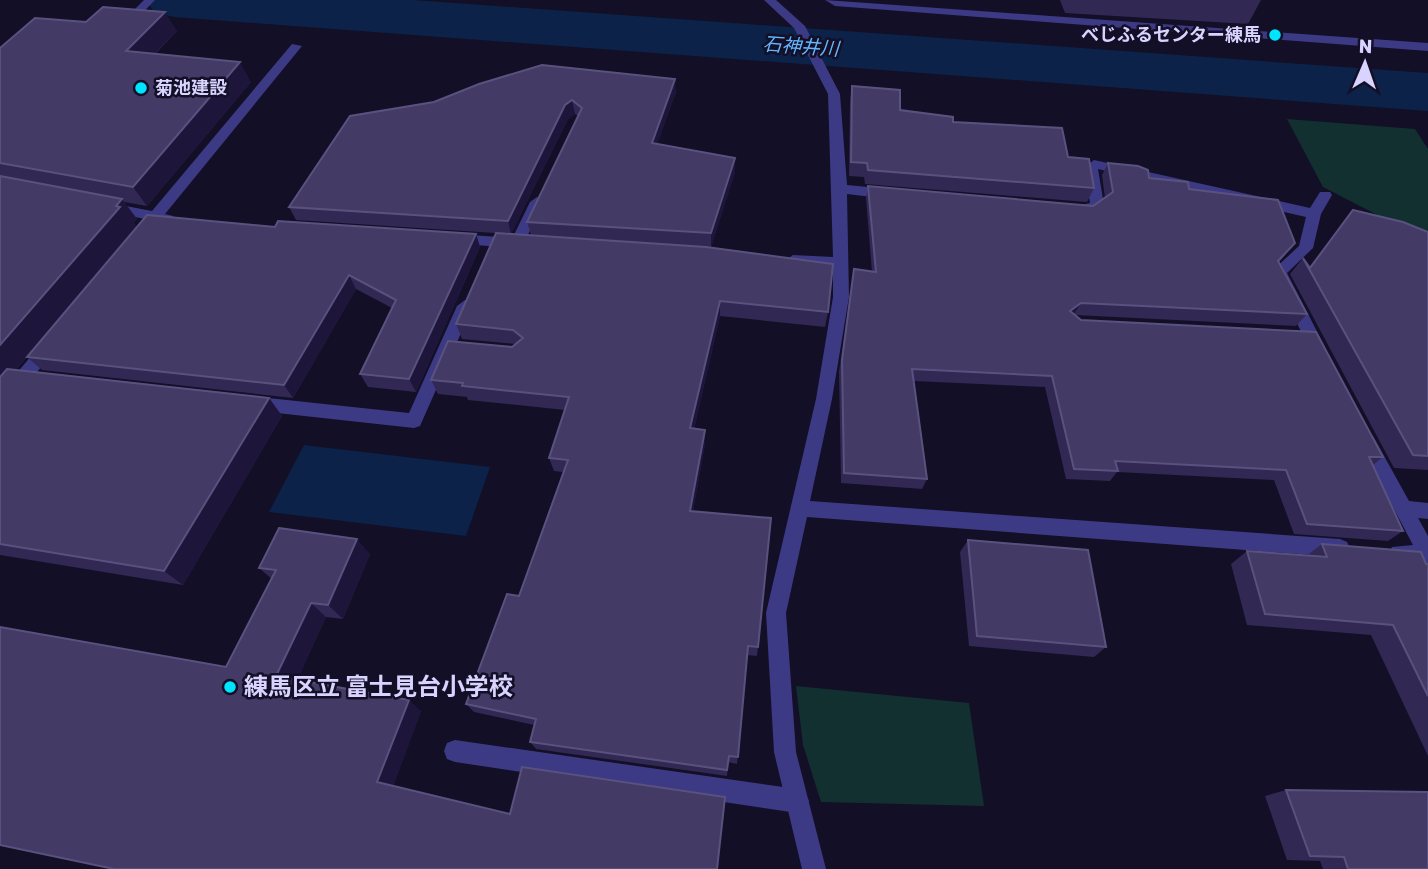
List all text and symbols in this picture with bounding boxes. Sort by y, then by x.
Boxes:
place label: べじふるセンター練馬 [1081,24,1261,46]
marker: べじふるセンター練馬 [1267,27,1283,43]
north arrow [1330,28,1400,98]
water label: 石神井川 [762,32,842,61]
text: N [1358,35,1373,58]
place label: 菊池建設 [155,77,227,99]
marker: 菊池建設 [133,80,149,96]
place label: 練馬区立 富士見台小学校 [244,673,513,701]
marker: 練馬区立 富士見台小学校 [222,679,238,695]

